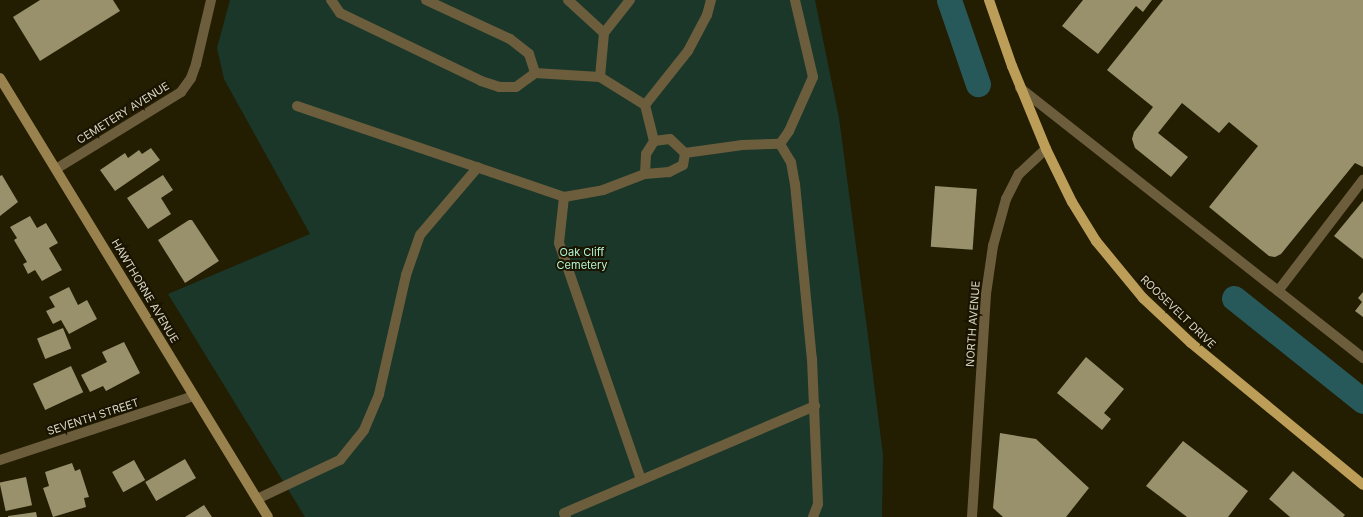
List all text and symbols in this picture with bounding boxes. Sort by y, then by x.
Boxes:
street label: CEMETERY AVENUE [74,79,172,147]
street label: HAWTHORNE AVENUE [109,237,181,345]
park label: Oak Cliff Cemetery [557,246,607,272]
street label: ROOSEVELT DRIVE [1138,273,1218,351]
street label: NORTH AVENUE [963,281,983,367]
street label: SEVENTH STREET [45,396,141,438]

